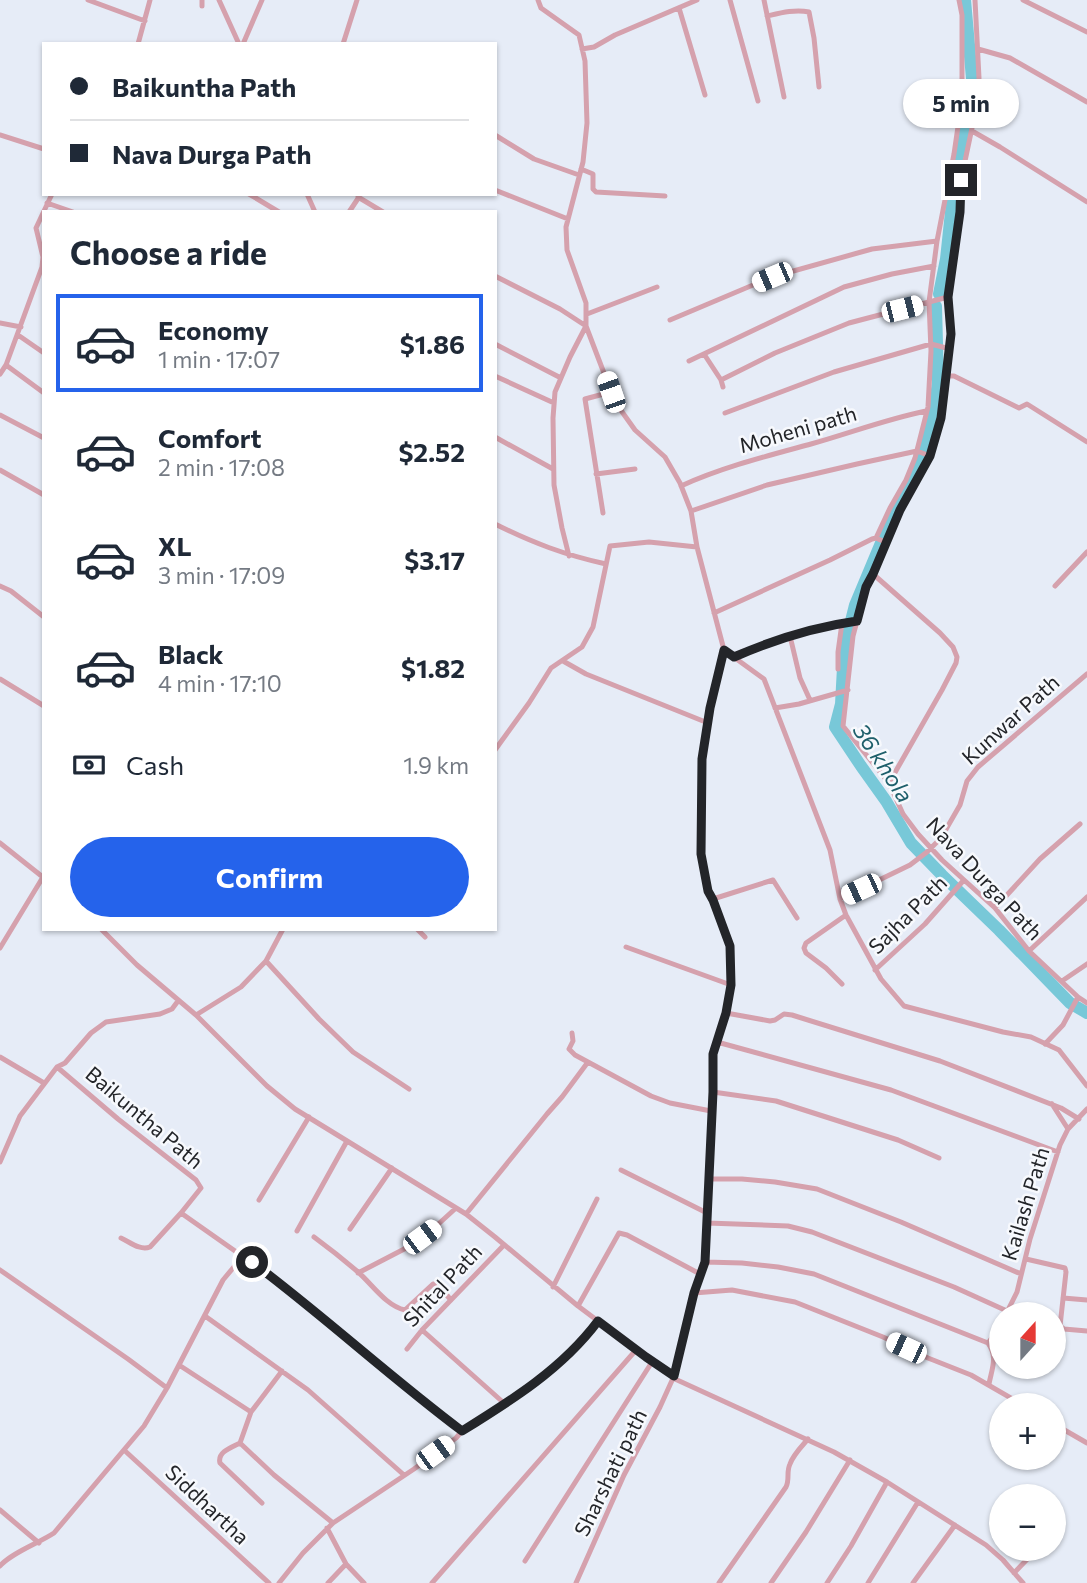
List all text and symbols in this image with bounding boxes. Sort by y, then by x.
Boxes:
text: Baikuntha Path [112,71,296,102]
callout: 5 min [903,78,1019,128]
text: 5 min [932,89,990,117]
text: Nava Durga Path [112,138,311,169]
route end [945,164,977,196]
text: Choose a ride [70,232,267,272]
car [749,259,796,295]
car [880,294,925,324]
icon: car [74,312,137,375]
text: Economy [158,314,269,345]
text: $1.86 [400,328,465,359]
text: 1 min · 17:07 [158,345,280,373]
car [595,369,628,415]
street label: Moheni path [736,400,859,457]
icon: car [74,420,137,483]
text: Comfort [158,422,261,453]
text: $2.52 [398,436,465,467]
text: 2 min · 17:08 [158,453,285,481]
icon: car [74,528,137,591]
text: XL [158,530,192,561]
text: $3.17 [404,544,465,575]
text: 3 min · 17:09 [158,561,285,589]
icon: car [74,636,137,699]
text: Black [158,638,224,669]
text: $1.82 [401,652,465,683]
text: 4 min · 17:10 [158,669,282,697]
street label: Kunwar Path [956,669,1064,769]
water label: 36 khola [848,718,920,807]
icon: cash [70,746,108,784]
text: Cash [126,749,184,780]
text: 1.9 km [403,751,469,779]
street label: Nava Durga Path [922,811,1048,945]
button: Confirm [70,837,469,917]
street label: Sajha Path [863,870,951,958]
car [838,871,885,907]
street label: Baikuntha Path [81,1061,209,1173]
street label: Kailash Path [995,1144,1054,1263]
car [399,1216,446,1258]
street label: Shital Path [397,1239,486,1331]
route start [236,1246,268,1278]
north arrow [989,1302,1066,1379]
map controls [989,1302,1066,1561]
car [883,1330,930,1366]
button: + [989,1393,1066,1470]
street label: Sharshati path [568,1405,651,1540]
car [412,1432,459,1474]
street label: Siddhartha [161,1459,255,1549]
button: − [989,1484,1066,1561]

